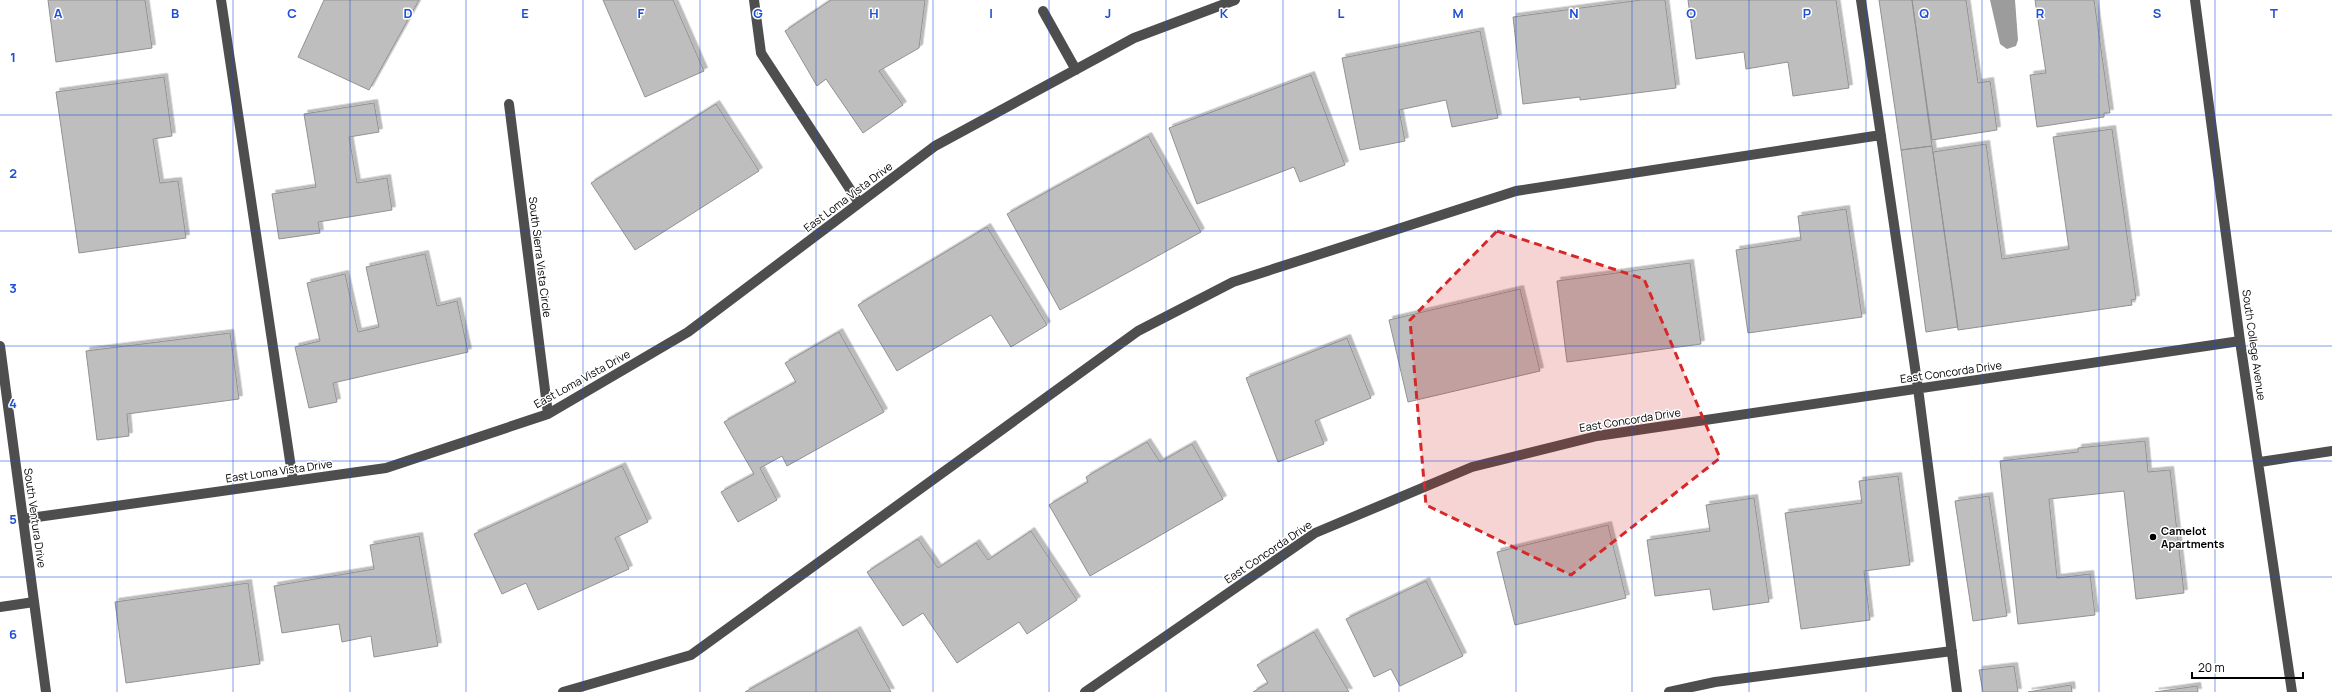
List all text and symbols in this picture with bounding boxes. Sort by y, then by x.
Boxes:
text: A [54,4,63,22]
text: B [171,4,179,22]
text: C [287,4,297,22]
text: D [403,4,413,22]
text: E [521,4,529,22]
text: F [638,4,645,22]
text: G [753,4,763,22]
text: H [869,4,879,22]
text: I [989,4,993,22]
text: J [1105,4,1111,22]
text: K [1220,4,1229,22]
text: L [1338,4,1345,22]
text: M [1452,4,1464,22]
text: N [1569,4,1579,22]
text: O [1686,4,1696,22]
text: P [1803,4,1811,22]
text: Q [1919,4,1929,22]
text: R [2036,4,2045,22]
text: S [2153,4,2162,22]
text: T [2270,4,2278,22]
text: 1 [10,48,16,66]
street label: East Loma Vista Drive [800,158,896,235]
text: 2 [9,164,17,182]
street label: South Sierra Vista Circle [526,196,555,319]
text: 3 [9,279,17,297]
street label: South College Avenue [2239,289,2270,402]
street label: East Loma Vista Drive [531,346,633,411]
street label: East Concorda Drive [1899,357,2003,386]
text: 4 [9,394,17,412]
street label: East Concorda Drive [1578,404,1682,435]
street label: East Loma Vista Drive [225,456,334,485]
street label: South Ventura Drive [21,467,50,569]
text: 5 [9,510,17,528]
street label: East Concorda Drive [1221,516,1315,586]
place label: Camelot Apartments [2161,523,2225,551]
marker: Camelot Apartments [2148,532,2158,542]
text: 6 [9,625,17,643]
scale bar [2192,654,2303,680]
text: 20 m [2198,659,2225,676]

